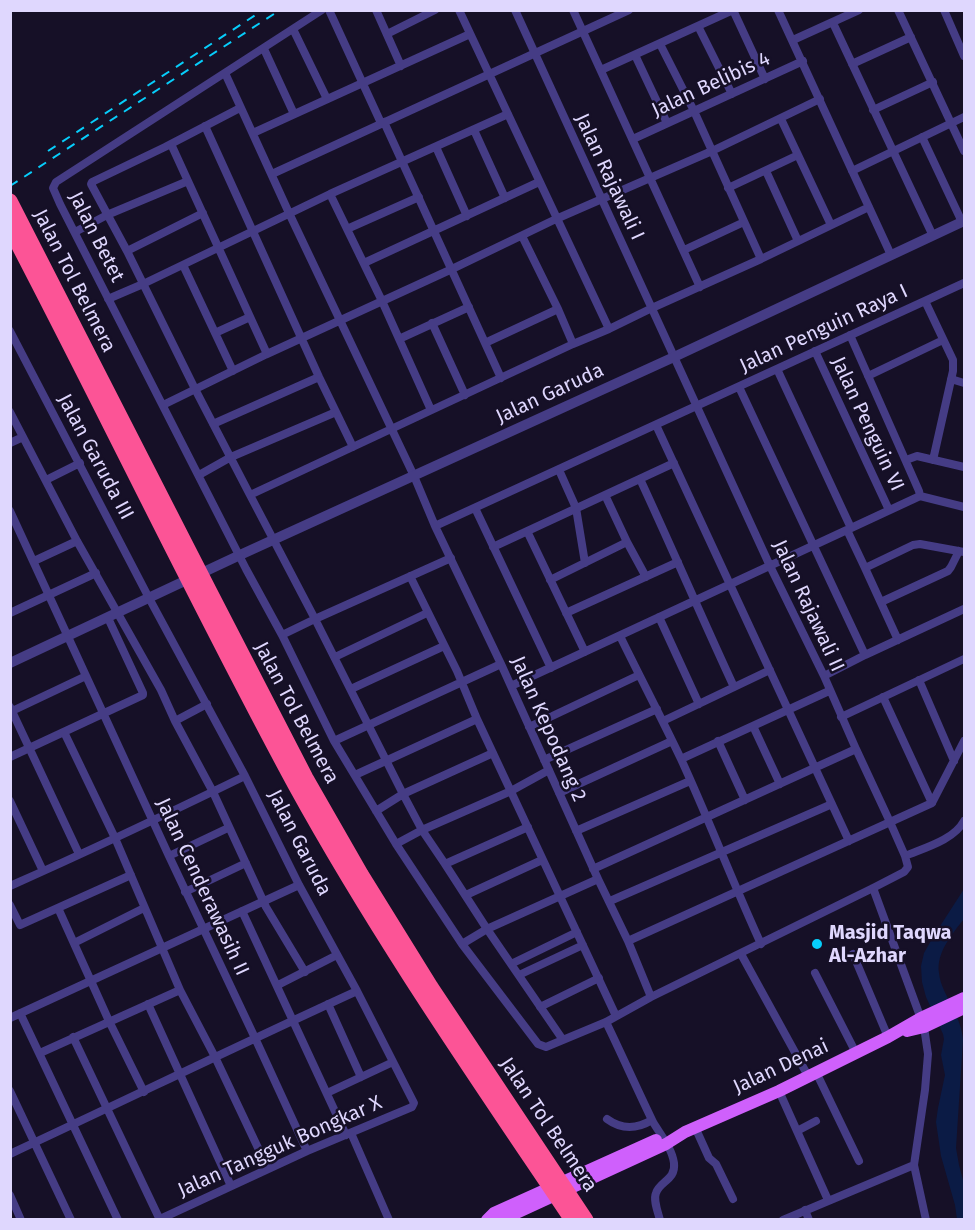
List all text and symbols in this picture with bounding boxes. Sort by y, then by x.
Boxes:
street label: Jalan Belibis 4 [648,47,774,123]
street label: Jalan Rajawali I [569,110,649,244]
street label: Jalan Betet [63,188,129,286]
street label: Jalan Tol Belmera [28,205,120,357]
street label: Jalan Penguin Raya I [736,280,912,378]
street label: Jalan Penguin VI [825,353,909,495]
street label: Jalan Garuda [492,359,608,429]
street label: Jalan Garuda III [52,390,138,524]
street label: Jalan Rajawali II [767,536,849,676]
street label: Jalan Tol Belmera [248,638,344,788]
street label: Jalan Kepodang 2 [505,653,591,805]
street label: Jalan Garuda [262,786,336,900]
street label: Jalan Cenderawasih II [150,794,254,980]
place label: Masjid Taqwa Al-Azhar [829,921,952,968]
marker: Masjid Taqwa Al-Azhar [810,937,824,951]
street label: Jalan Denai [729,1034,833,1100]
street label: Jalan Tol Belmera [494,1053,602,1197]
street label: Jalan Tangguk Bongkar X [174,1091,386,1203]

